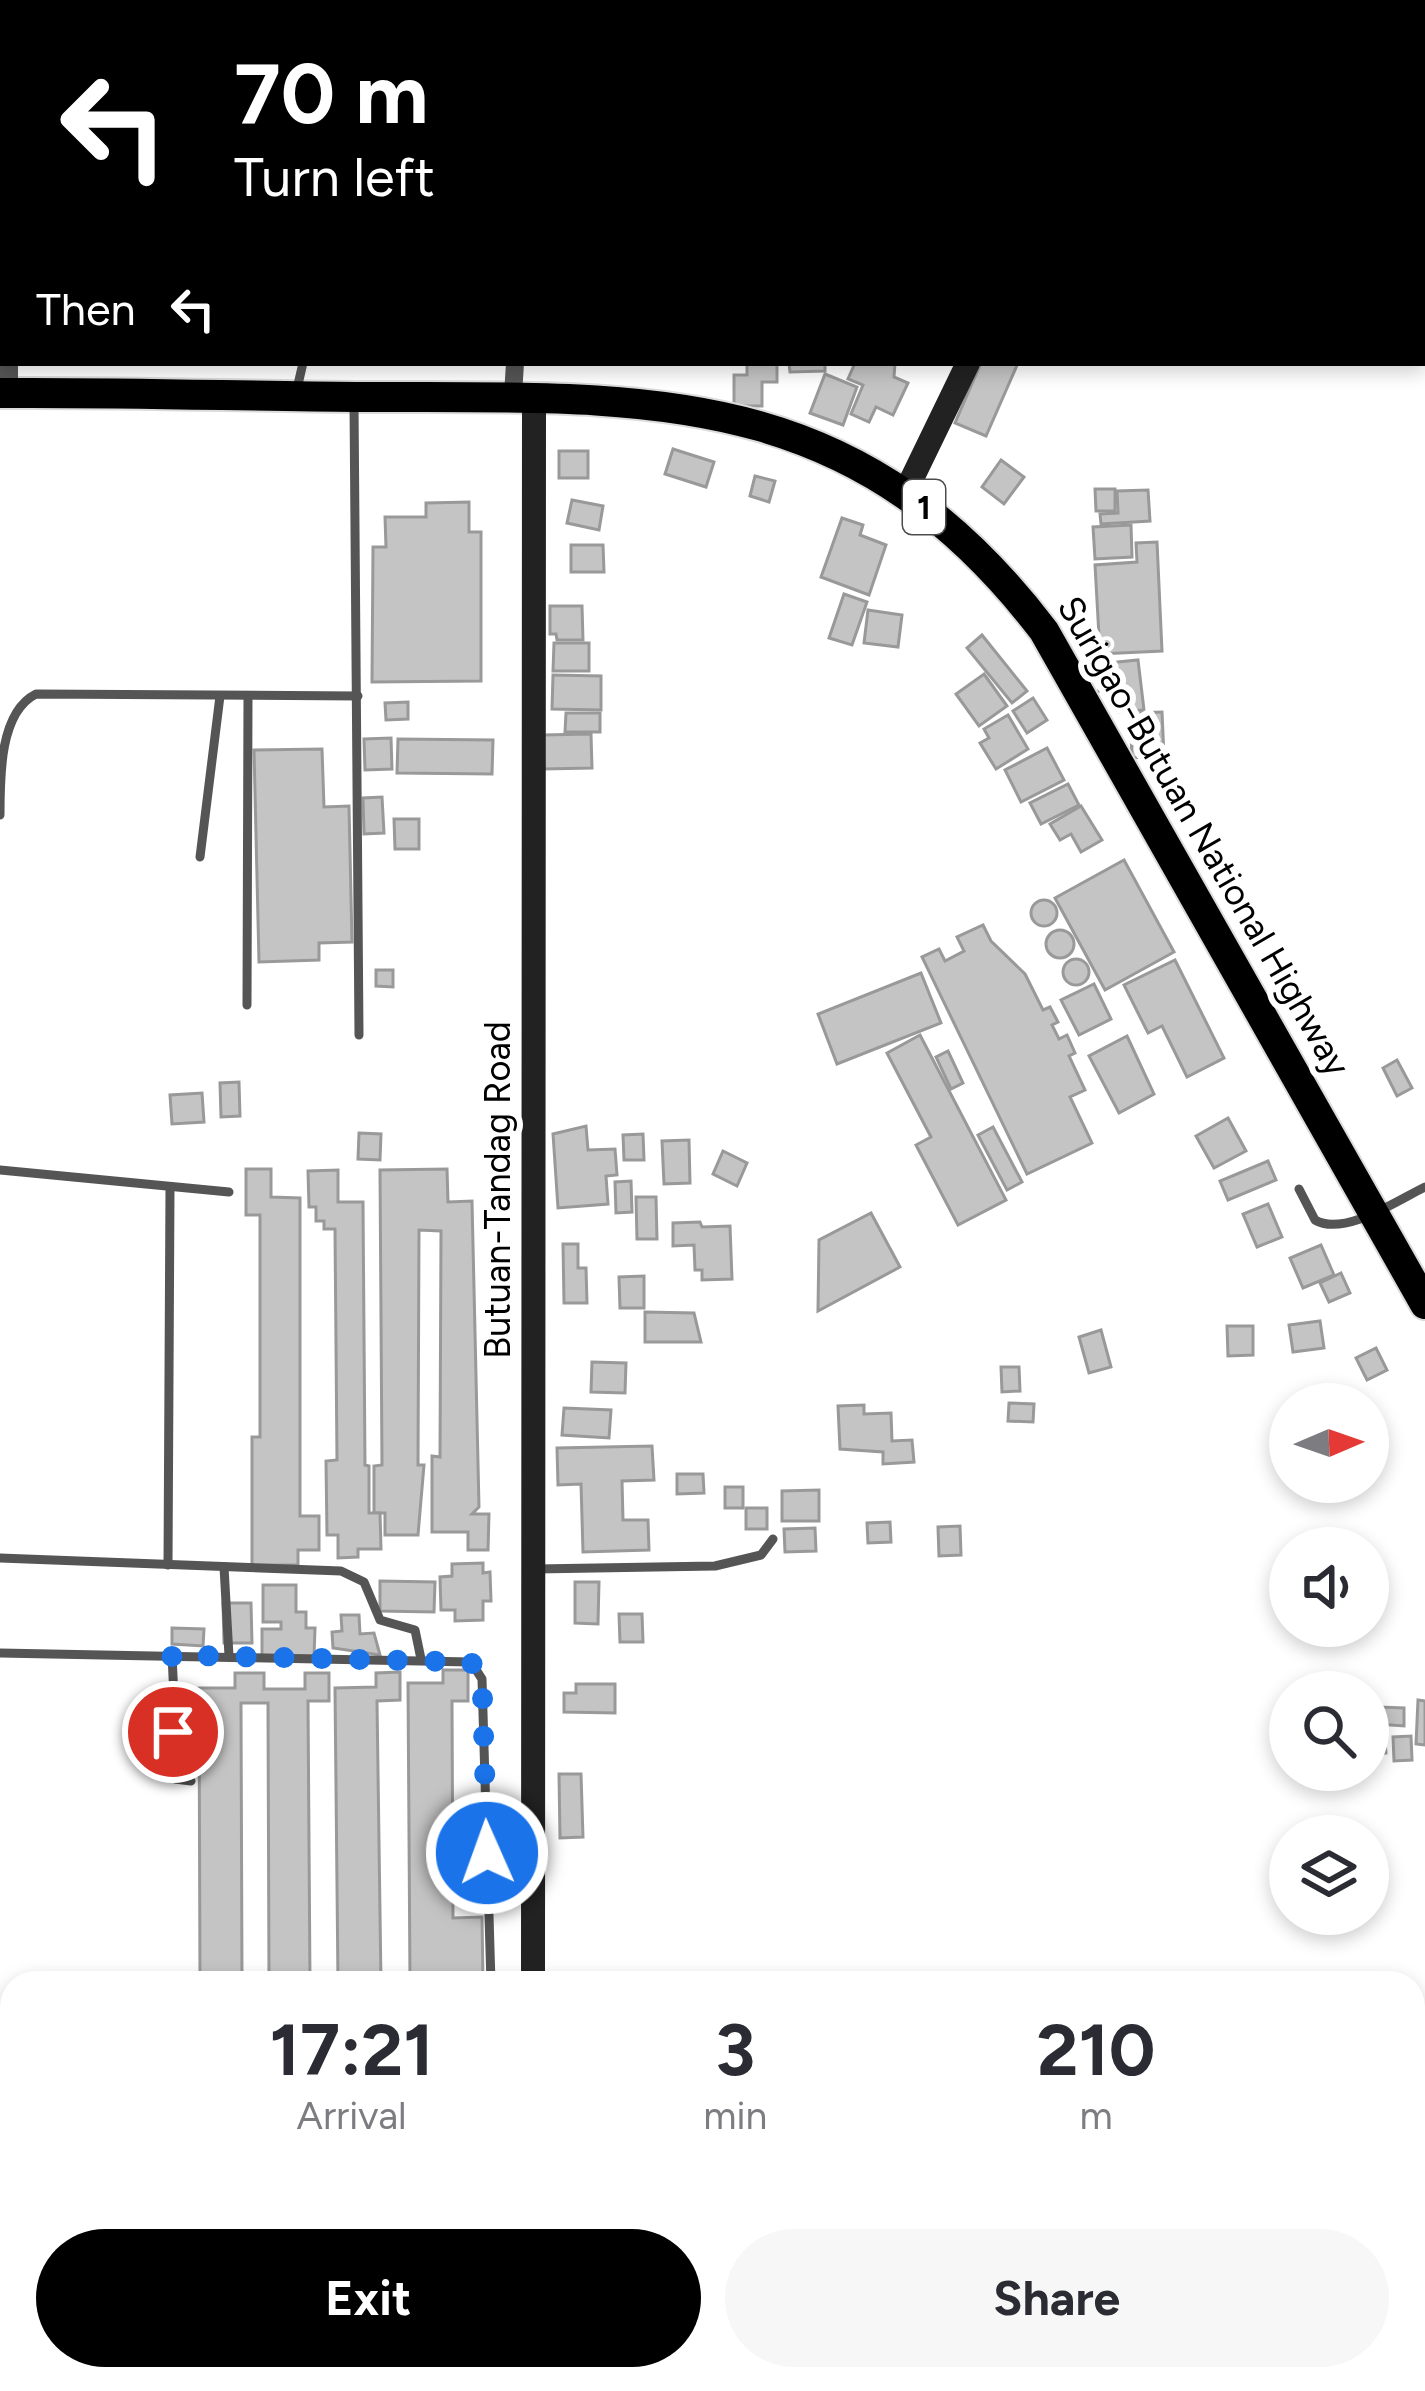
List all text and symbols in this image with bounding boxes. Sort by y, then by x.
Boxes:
text: 70 m [234,43,428,144]
icon: left [36,48,192,204]
text: Turn left [234,145,435,210]
icon: left [160,276,226,342]
text: Then [36,282,136,336]
road number: 1 [903,480,945,534]
street label: Surigao-Butuan National Highway [1049,589,1359,1084]
street label: Butuan-Tandag Road [476,1021,519,1359]
north arrow [1269,1383,1389,1503]
map controls [1269,1383,1389,1935]
button: sound [1269,1527,1389,1647]
button: search [1269,1671,1389,1791]
pin [122,1681,224,1783]
icon: arrive [140,1699,206,1765]
position arrow [424,1790,550,1916]
button: layers [1269,1815,1389,1935]
text: 17:21 [270,2007,434,2093]
text: 3 [715,2007,755,2093]
text: 210 [1037,2007,1155,2093]
text: Arrival [297,2092,407,2139]
text: min [703,2092,767,2139]
text: m [1079,2092,1113,2139]
button: Exit [36,2229,701,2367]
button: Share [725,2229,1389,2367]

